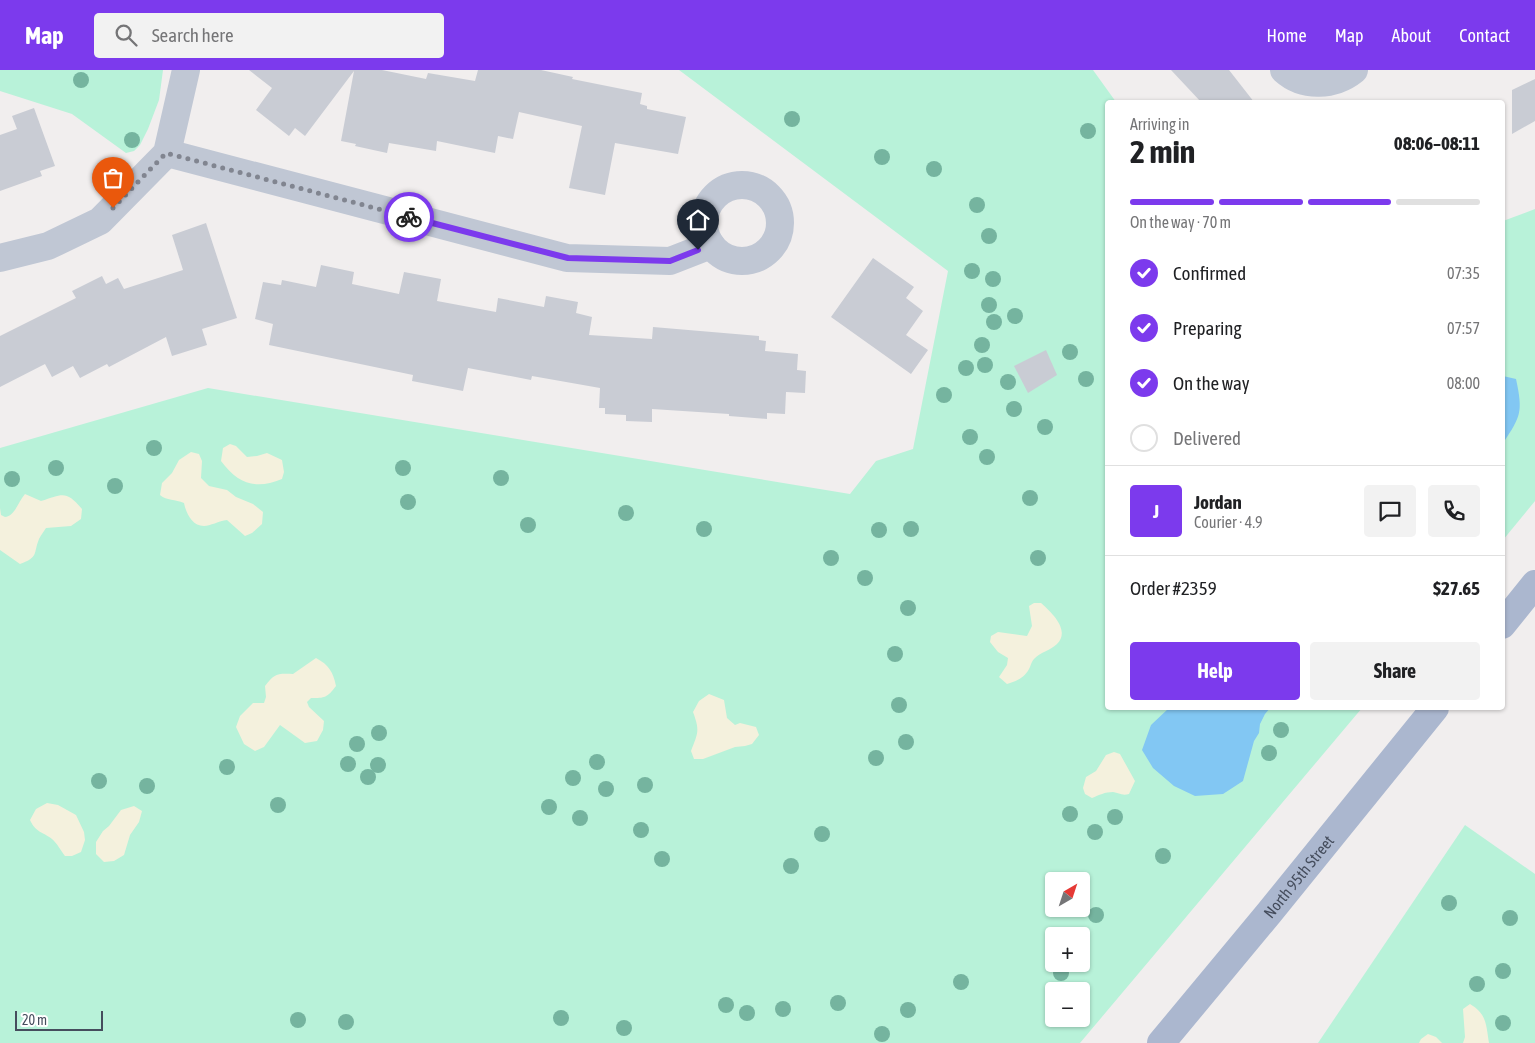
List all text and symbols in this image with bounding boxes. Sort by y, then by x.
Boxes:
search box [94,13,444,58]
icon: search [112,21,140,49]
text: Map [25,22,64,49]
text: Search here [152,24,234,46]
text: Home [1267,25,1307,46]
text: Map [1335,25,1364,46]
text: About [1392,25,1431,46]
text: Contact [1459,25,1510,46]
text: Arriving in [1130,115,1190,133]
text: 08:06–08:11 [1394,132,1480,154]
text: 2 min [1130,133,1195,170]
pin [92,157,134,208]
icon: bag [99,164,127,192]
courier [384,192,434,242]
pin [677,199,719,250]
icon: bike [395,203,423,231]
icon: home [684,206,712,234]
text: On the way · 70 m [1130,213,1231,231]
icon: check [1130,259,1158,287]
text: Confirmed [1173,262,1246,284]
text: 07:35 [1447,264,1480,282]
icon: check [1130,314,1158,342]
text: Preparing [1173,317,1242,339]
text: 07:57 [1447,319,1480,337]
icon: check [1130,369,1158,397]
text: On the way [1173,372,1250,394]
text: 08:00 [1447,374,1480,392]
text: Delivered [1173,427,1241,449]
button: chat [1364,485,1416,537]
button: phone [1428,485,1480,537]
text: Jordan [1194,491,1242,513]
text: J [1153,500,1159,522]
text: Courier · 4.9 [1194,513,1263,531]
text: Order #2359 [1130,577,1217,599]
text: $27.65 [1433,577,1480,599]
button: Help [1130,642,1300,700]
button: Share [1310,642,1480,700]
street label: North 95th Street [1260,831,1338,921]
north arrow [1045,872,1090,918]
map controls [1045,872,1090,1027]
button: + [1045,927,1090,972]
button: − [1045,982,1090,1027]
scale bar [15,1008,102,1031]
text: 20 m [22,1012,47,1028]

